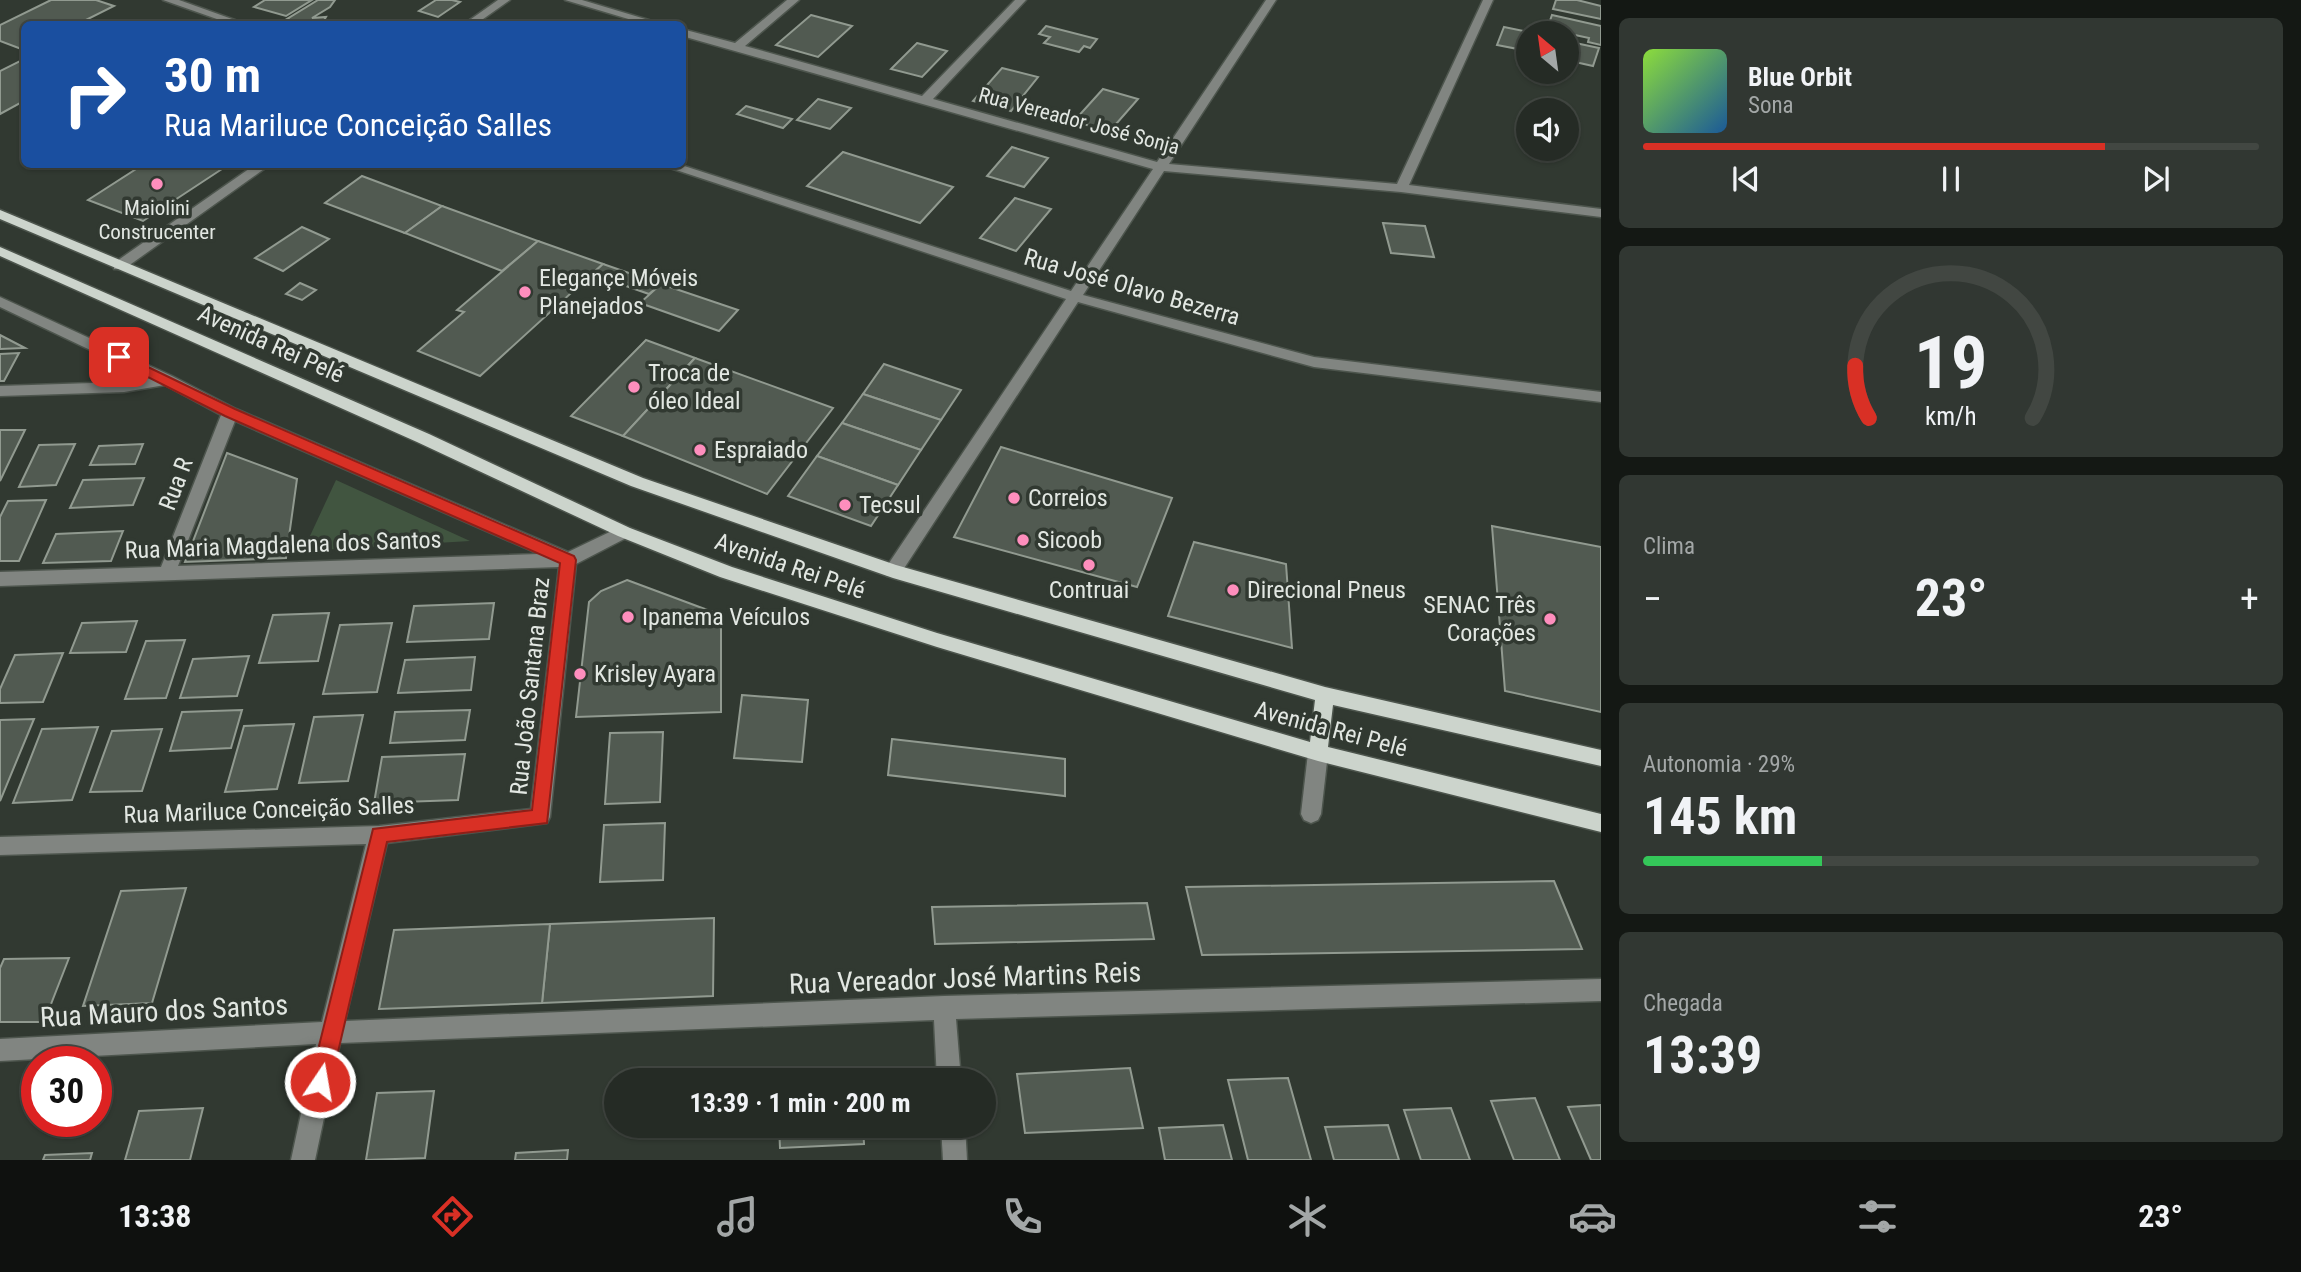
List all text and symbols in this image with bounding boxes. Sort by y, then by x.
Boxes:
north arrow [1516,21,1578,84]
map controls [1516,21,1579,161]
text: 30 m [164,47,261,104]
icon: right [49,49,140,140]
text: Blue Orbit [1748,62,1852,92]
street label: Rua Vereador José Sonja [976,83,1182,159]
text: Sona [1748,92,1794,119]
button: sound [1516,98,1579,161]
text: Rua Mariluce Conceição Salles [164,106,552,144]
icon: previous [1727,160,1765,198]
icon: pause [1932,160,1970,198]
icon: next [2137,160,2175,198]
marker: Maiolini Construcenter [149,176,165,192]
place label: Maiolini Construcenter [98,196,216,244]
street label: Rua José Olavo Bezerra [1021,243,1243,331]
place label: Elegançe Móveis Planejados [539,264,698,320]
marker: Elegançe Móveis Planejados [517,284,533,300]
street label: Avenida Rei Pelé [194,299,348,389]
text: 19 [1914,320,1988,406]
pin [89,327,149,387]
icon: arrive [100,338,138,376]
place label: Troca de óleo Ideal [648,359,741,415]
marker: Troca de óleo Ideal [626,379,642,395]
text: km/h [1925,401,1977,430]
place label: Espraiado [714,436,808,464]
marker: Espraiado [692,442,708,458]
street label: Rua R [153,453,199,514]
place label: Correios [1028,484,1108,512]
marker: Correios [1006,490,1022,506]
place label: Tecsul [859,491,921,519]
marker: Tecsul [837,497,853,513]
street label: Rua Maria Magdalena dos Santos [124,525,442,565]
place label: Sicoob [1037,526,1102,554]
street label: Avenida Rei Pelé [711,527,869,605]
marker: Sicoob [1015,532,1031,548]
text: Clima [1643,533,1695,560]
marker: Contruai [1081,557,1097,573]
text: 23° [1915,568,1987,629]
street label: Rua João Santana Braz [505,576,555,796]
place label: Contruai [1049,576,1129,604]
place label: Direcional Pneus [1247,576,1406,604]
text: − [1643,577,1662,621]
text: + [2240,577,2259,621]
marker: Direcional Pneus [1225,582,1241,598]
place label: SENAC Três Corações [1423,591,1536,647]
place label: Ipanema Veículos [642,603,810,631]
marker: Ipanema Veículos [620,609,636,625]
marker: SENAC Três Corações [1542,611,1558,627]
place label: Krisley Ayara [594,660,716,688]
marker: Krisley Ayara [572,666,588,682]
street label: Avenida Rei Pelé [1252,695,1410,763]
text: Autonomia · 29% [1643,751,1795,778]
text: 145 km [1643,786,1797,847]
street label: Rua Mariluce Conceição Salles [123,791,415,829]
street label: Rua Vereador José Martins Reis [788,955,1142,1001]
street label: Rua Mauro dos Santos [39,988,289,1034]
text: Chegada [1643,990,1723,1017]
text: 13:39 [1643,1025,1762,1086]
position arrow [283,1045,357,1119]
speed limit sign: 30 [21,1046,112,1137]
text: 13:39 · 1 min · 200 m [690,1088,910,1118]
icon: directions [428,1192,477,1241]
icon: music [713,1192,762,1241]
icon: phone [998,1192,1047,1241]
icon: climate [1283,1192,1332,1241]
icon: car [1568,1192,1617,1241]
icon: filters [1853,1192,1902,1241]
text: 13:38 [118,1197,191,1235]
text: 23° [2138,1197,2183,1235]

